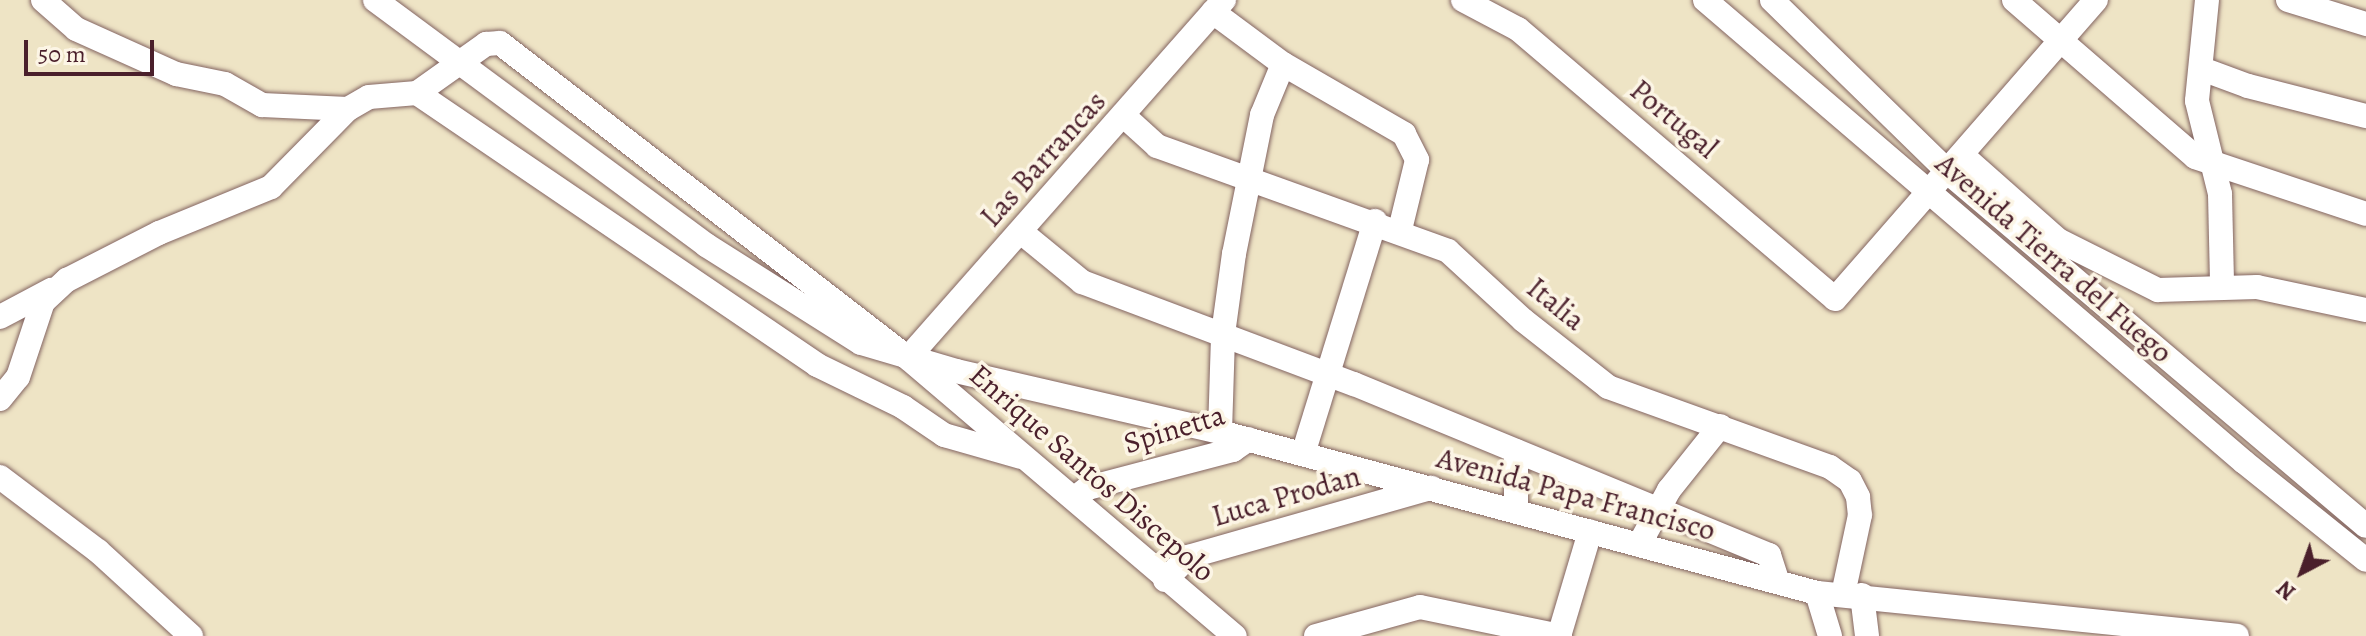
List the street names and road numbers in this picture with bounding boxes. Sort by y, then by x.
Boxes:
street label: Portugal [1623,72,1725,166]
street label: Las Barrancas [973,84,1113,234]
street label: Avenida Tierra del Fuego [1928,145,2180,371]
street label: Italia [1520,270,1592,338]
street label: Enrique Santos Discepolo [962,357,1222,589]
street label: Spinetta [1119,397,1229,461]
street label: Avenida Papa Francisco [1433,440,1719,548]
street label: Luca Prodan [1208,458,1364,534]

